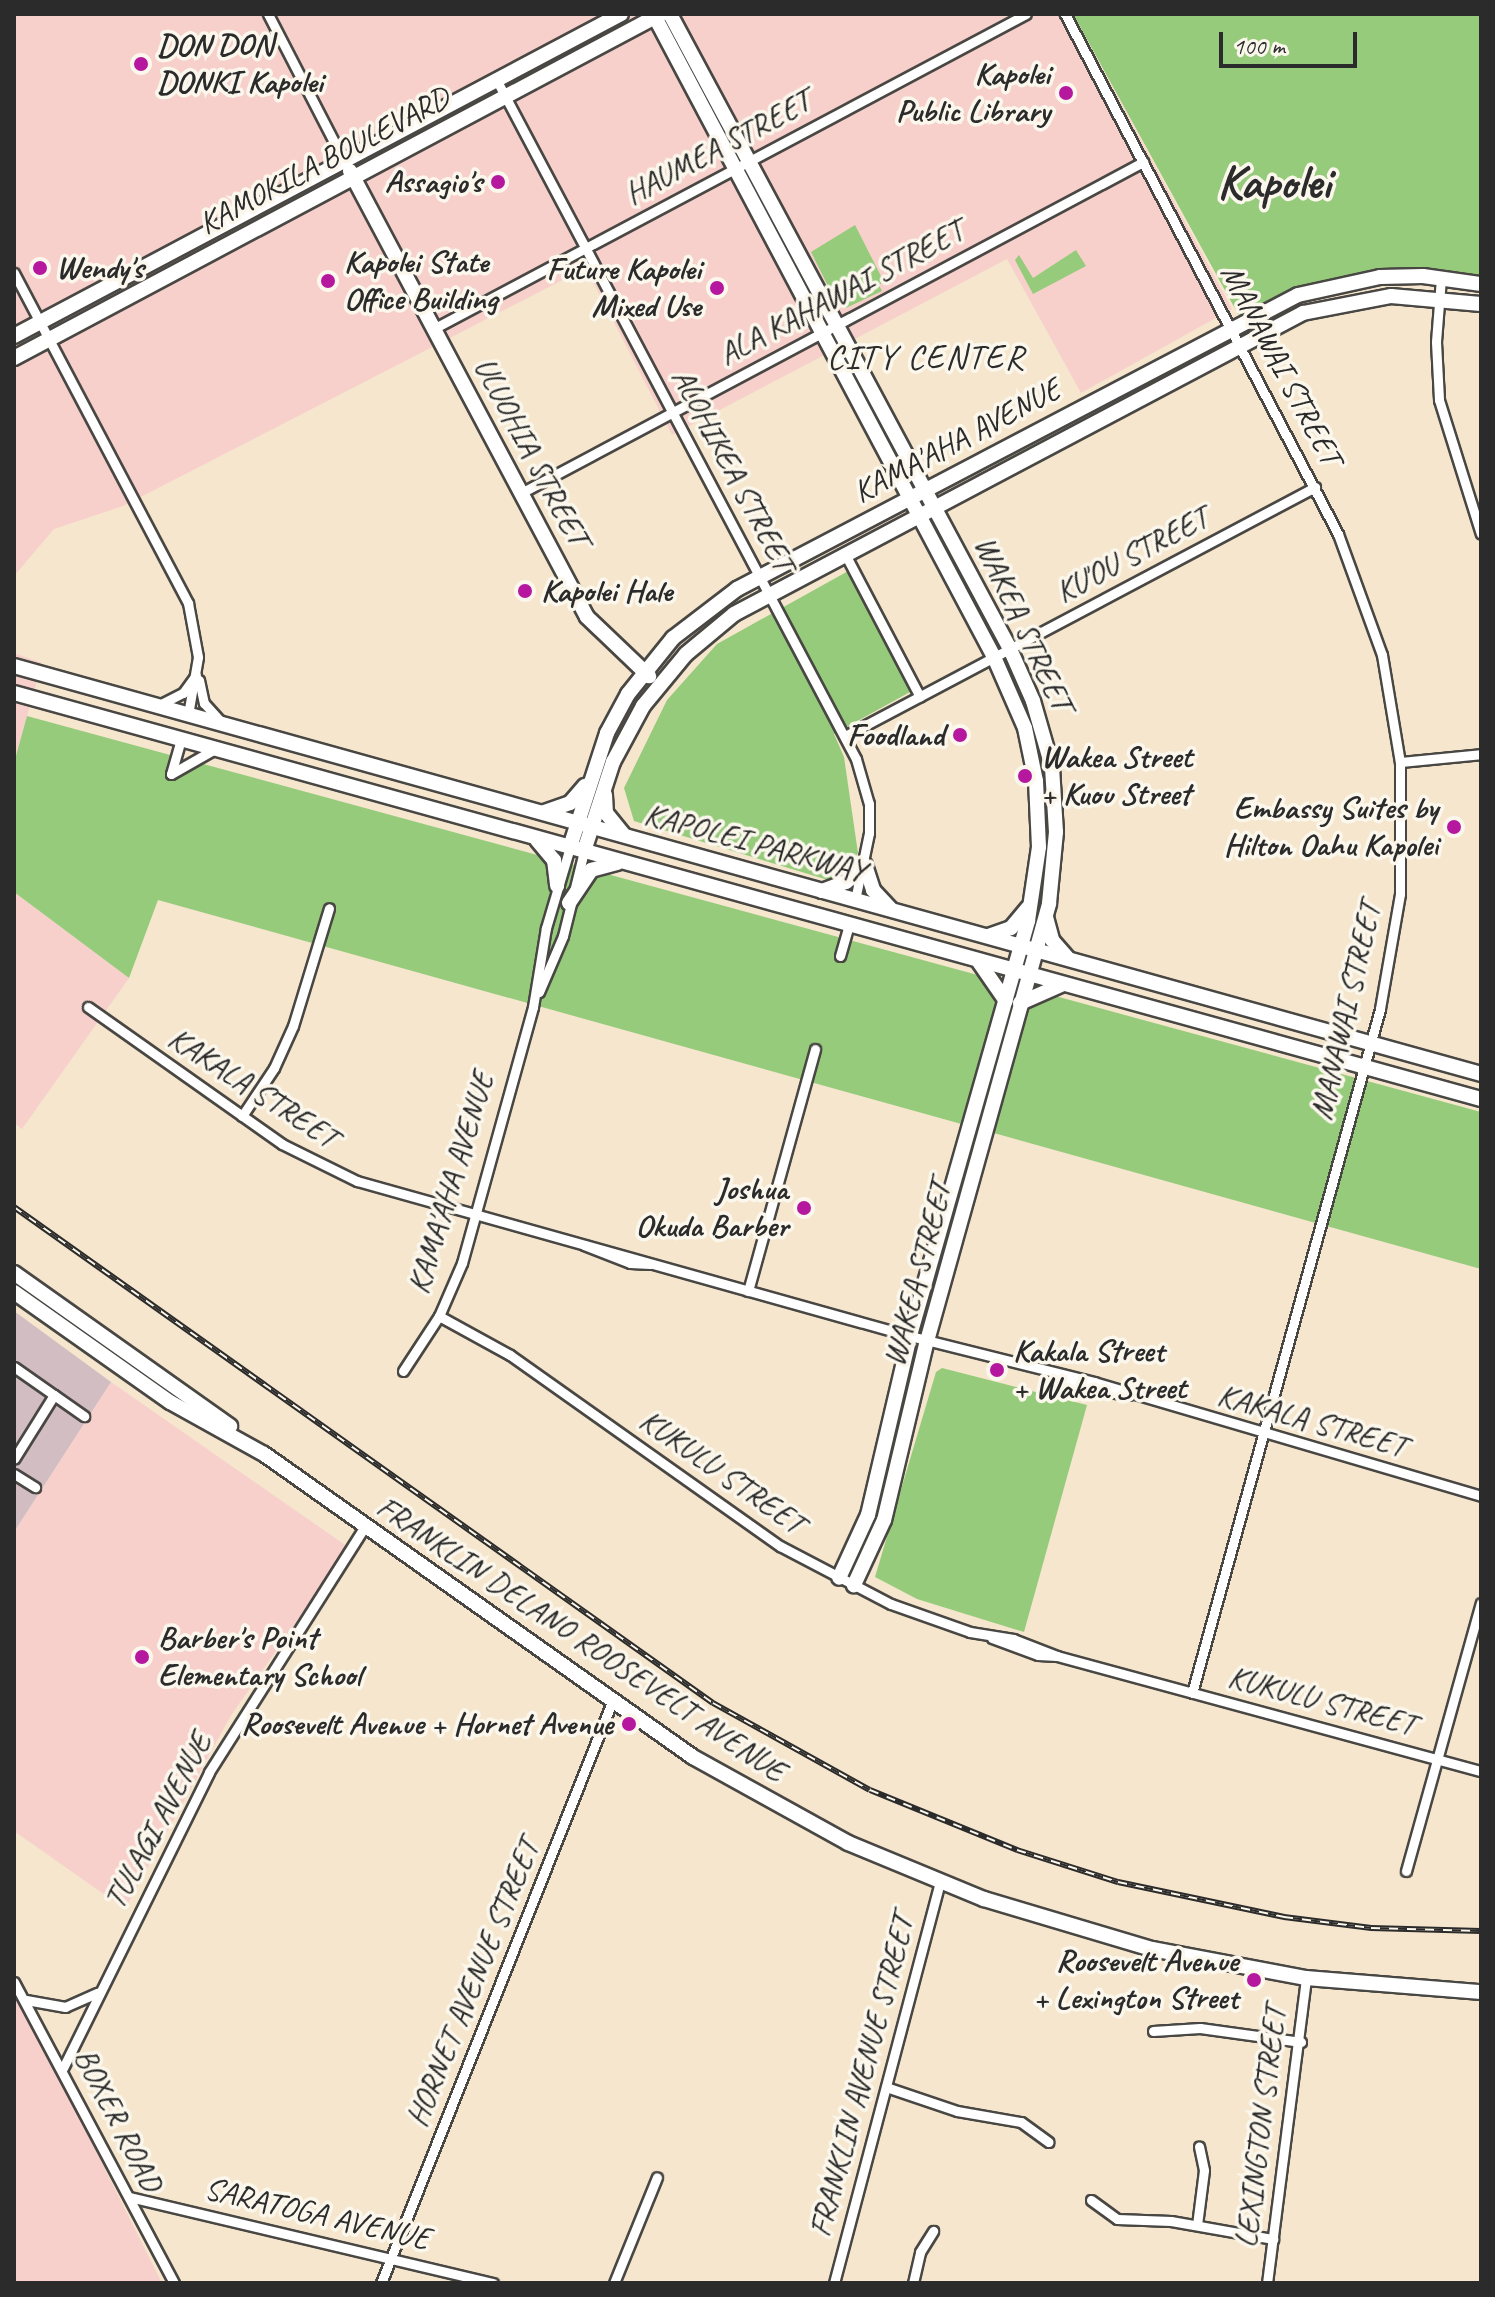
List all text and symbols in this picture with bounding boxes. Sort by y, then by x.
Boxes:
scale bar [1223,16,1361,66]
place label: DON DON DONKI Kapolei [157,27,323,102]
text: 100 m [1233,31,1285,61]
marker: DON DON DONKI Kapolei [132,55,150,73]
place label: Kapolei Public Library [897,56,1050,131]
street label: KAMOKILA BOULEVARD [191,78,457,244]
street label: HAUMEA STREET [618,83,818,213]
marker: Kapolei Public Library [1057,84,1075,102]
district label: Kapolei [1217,154,1331,212]
place label: Assagio's [385,163,482,201]
marker: Assagio's [489,173,507,191]
street label: ALA KAHAWAI STREET [713,213,969,373]
place label: Kapolei State Office Building [344,244,497,319]
place label: Wendy's [56,249,143,287]
place label: Future Kapolei Mixed Use [547,251,701,326]
street label: MANAWAI STREET [1212,258,1350,472]
marker: Wendy's [31,259,49,277]
marker: Kapolei State Office Building [319,272,337,290]
marker: Future Kapolei Mixed Use [708,279,726,297]
district label: CITY CENTER [827,337,1025,377]
street label: ULUOHIA STREET [465,351,597,553]
street label: ALOHIKEA STREET [663,362,803,578]
street label: KAMA'AHA AVENUE [846,370,1068,512]
street label: KU'OU STREET [1049,499,1215,611]
street label: WAKEA STREET [966,530,1080,718]
place label: Kapolei Hale [541,572,673,610]
marker: Kapolei Hale [516,582,534,600]
place label: Foodland [847,716,944,754]
marker: Foodland [951,726,969,744]
place label: Wakea Street + Kuou Street [1041,739,1193,814]
marker: Wakea Street + Kuou Street [1016,767,1034,785]
place label: Embassy Suites by Hilton Oahu Kapolei [1222,790,1438,865]
street label: KAPOLEI PARKWAY [640,795,870,891]
marker: Embassy Suites by Hilton Oahu Kapolei [1445,818,1463,836]
street label: MANAWAI STREET [1302,898,1390,1124]
street label: KAKALA STREET [161,1019,345,1157]
street label: KAMA'AHA AVENUE [399,1067,503,1299]
place label: Joshua Okuda Barber [635,1171,788,1246]
street label: WAKEA STREET [875,1178,961,1370]
marker: Joshua Okuda Barber [795,1199,813,1217]
place label: Kakala Street + Wakea Street [1013,1333,1187,1408]
marker: Kakala Street + Wakea Street [988,1361,1006,1379]
street label: KAKALA STREET [1213,1376,1411,1466]
street label: KUKULU STREET [632,1401,812,1543]
street label: FRANKLIN DELANO ROOSEVELT AVENUE [370,1488,792,1790]
place label: Barber's Point Elementary School [158,1620,361,1695]
marker: Barber's Point Elementary School [133,1648,151,1666]
street label: KUKULU STREET [1224,1658,1420,1744]
place label: Roosevelt Avenue + Hornet Avenue [241,1705,613,1743]
marker: Roosevelt Avenue + Hornet Avenue [620,1715,638,1733]
street label: TULAGI AVENUE [96,1727,220,1915]
street label: HORNET AVENUE STREET [398,1833,548,2133]
street label: FRANKLIN AVENUE STREET [801,1911,923,2241]
place label: Roosevelt Avenue + Lexington Street [1033,1943,1238,2018]
marker: Roosevelt Avenue + Lexington Street [1245,1971,1263,1989]
street label: LEXINGTON STREET [1227,2004,1295,2250]
street label: BOXER ROAD [66,2042,170,2198]
street label: SARATOGA AVENUE [201,2169,433,2259]

